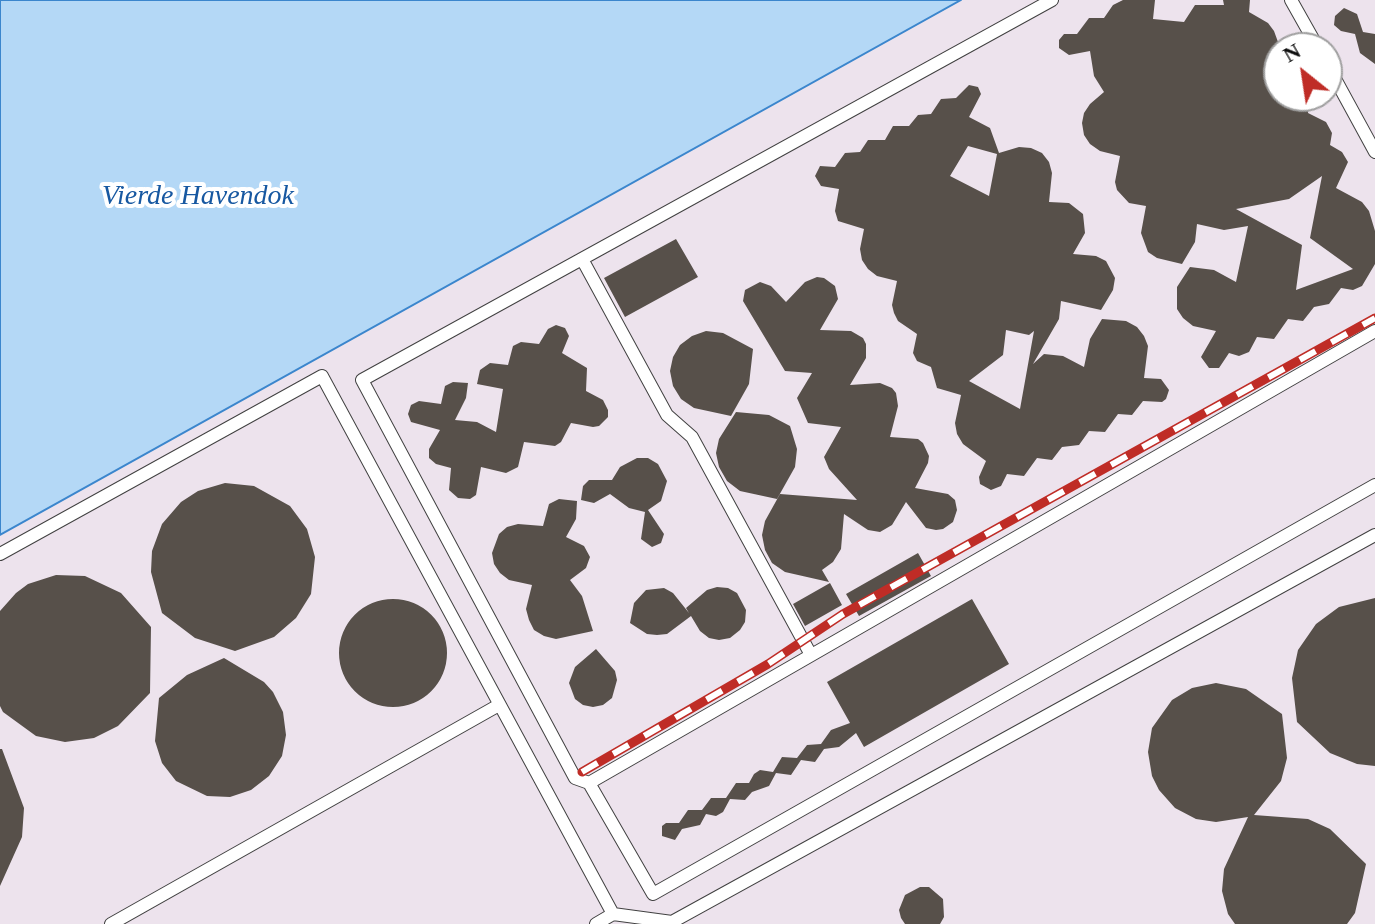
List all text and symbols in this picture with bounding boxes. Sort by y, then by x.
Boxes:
north arrow [1263,32,1343,112]
text: N [1279,38,1305,67]
water label: Vierde Havendok [102,180,294,214]

